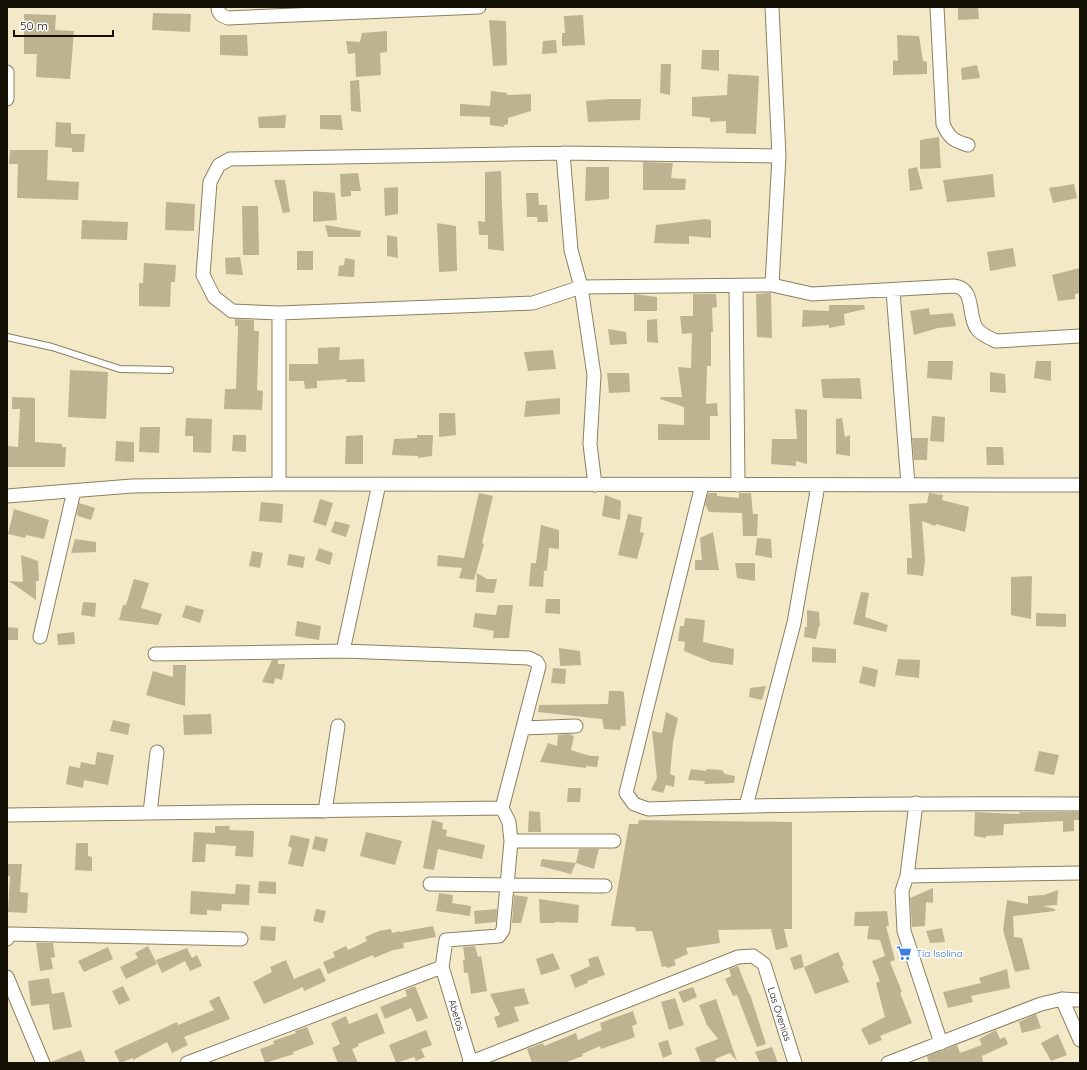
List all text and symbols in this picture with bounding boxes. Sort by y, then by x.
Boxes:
scale bar [14,12,113,38]
text: 50 m [20,18,48,33]
supermarket icon: Tía Isolina [895,944,913,962]
place label: Tía Isolina [916,947,962,960]
street label: Las Ovenias [765,986,794,1043]
street label: Abetos [446,998,468,1033]

